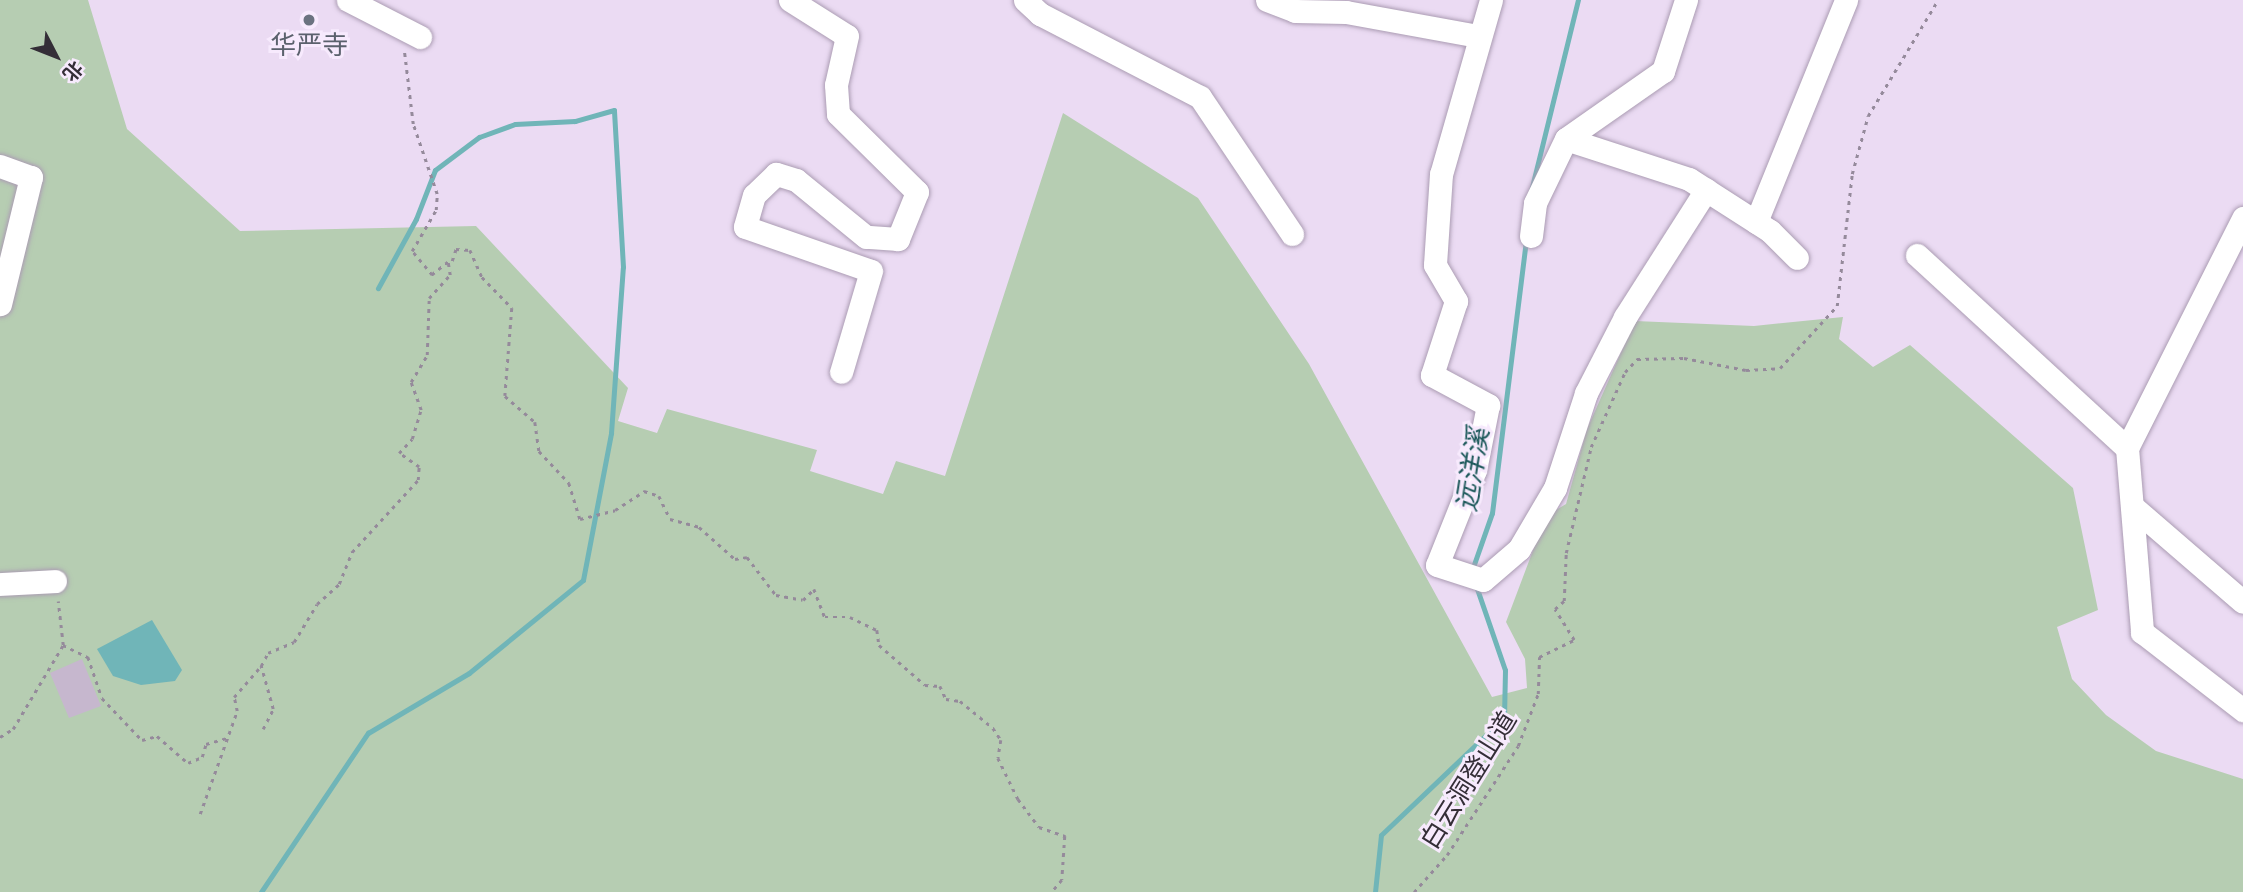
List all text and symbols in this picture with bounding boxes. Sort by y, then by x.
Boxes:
marker: 华严寺 [301,12,317,28]
north arrow [21,21,91,91]
place label: 华严寺 [270,31,348,63]
text: 北 [59,57,85,84]
water label: 远洋溪 [1451,426,1497,514]
street label: 白云洞登山道 [1415,707,1525,855]

